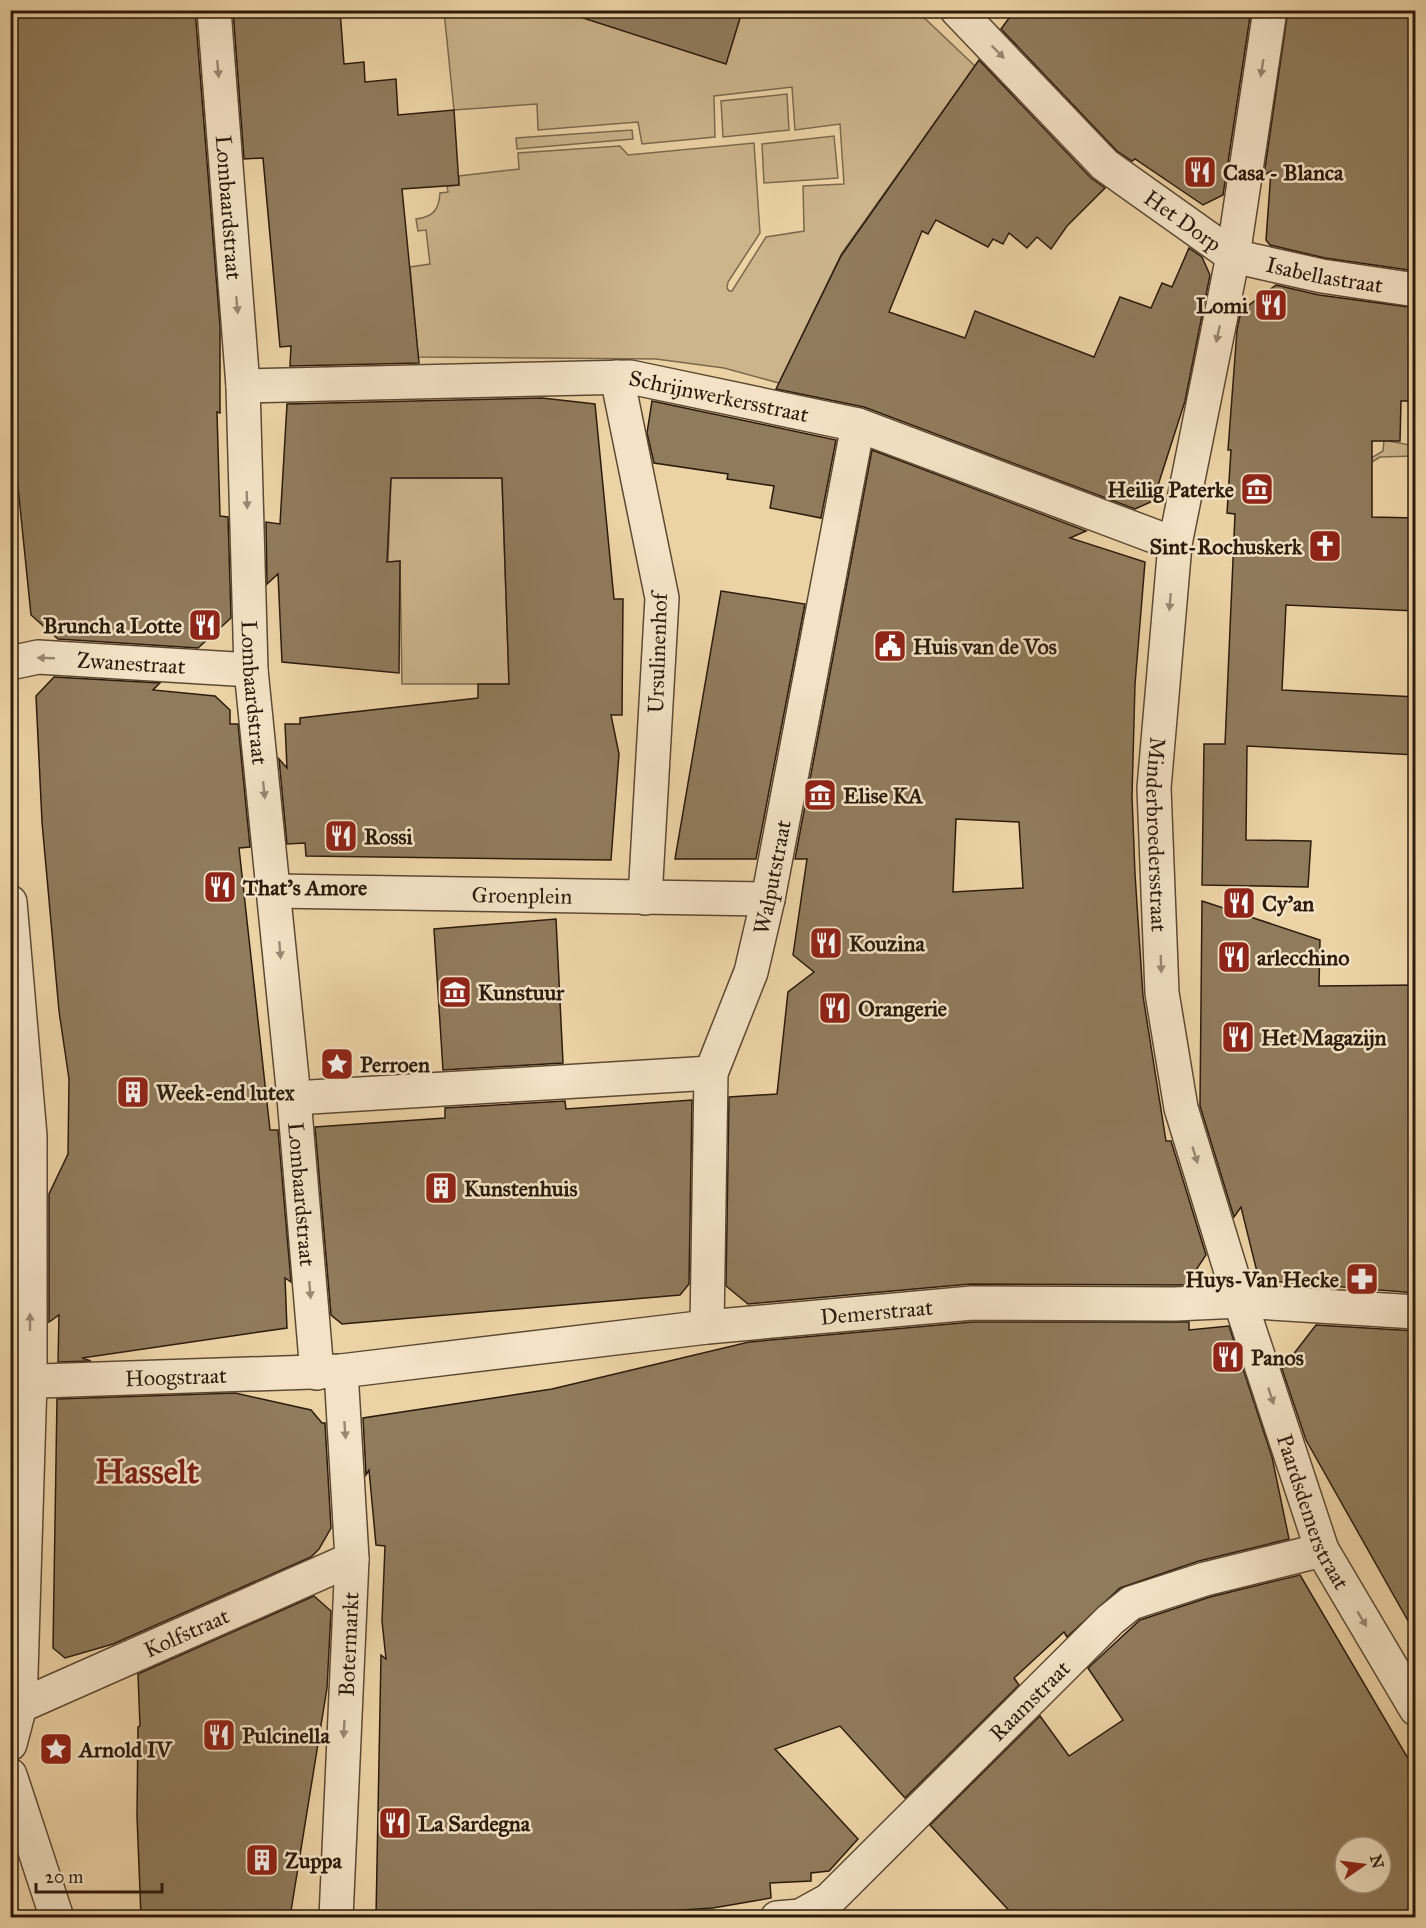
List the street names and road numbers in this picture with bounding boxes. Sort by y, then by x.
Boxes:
street label: Lombaardstraat [210,134,248,281]
street label: Het Dorp [1139,184,1227,257]
street label: Isabellastraat [1264,251,1385,299]
street label: Schrijnwerkersstraat [627,364,811,428]
street label: Ursulinenhof [642,589,673,714]
street label: Lombaardstraat [236,620,273,766]
street label: Zwanestraat [76,646,186,680]
street label: Minderbroedersstraat [1140,736,1173,933]
street label: Walputstraat [747,817,797,937]
street label: Groenplein [471,881,573,910]
street label: Lombaardstraat [282,1121,321,1268]
street label: Demerstraat [819,1294,934,1331]
street label: Hoogstraat [124,1362,228,1392]
street label: Paardsdemerstraat [1271,1431,1355,1594]
street label: Botermarkt [333,1591,365,1697]
street label: Kolfstraat [140,1602,234,1663]
street label: Raamstraat [984,1655,1076,1747]

